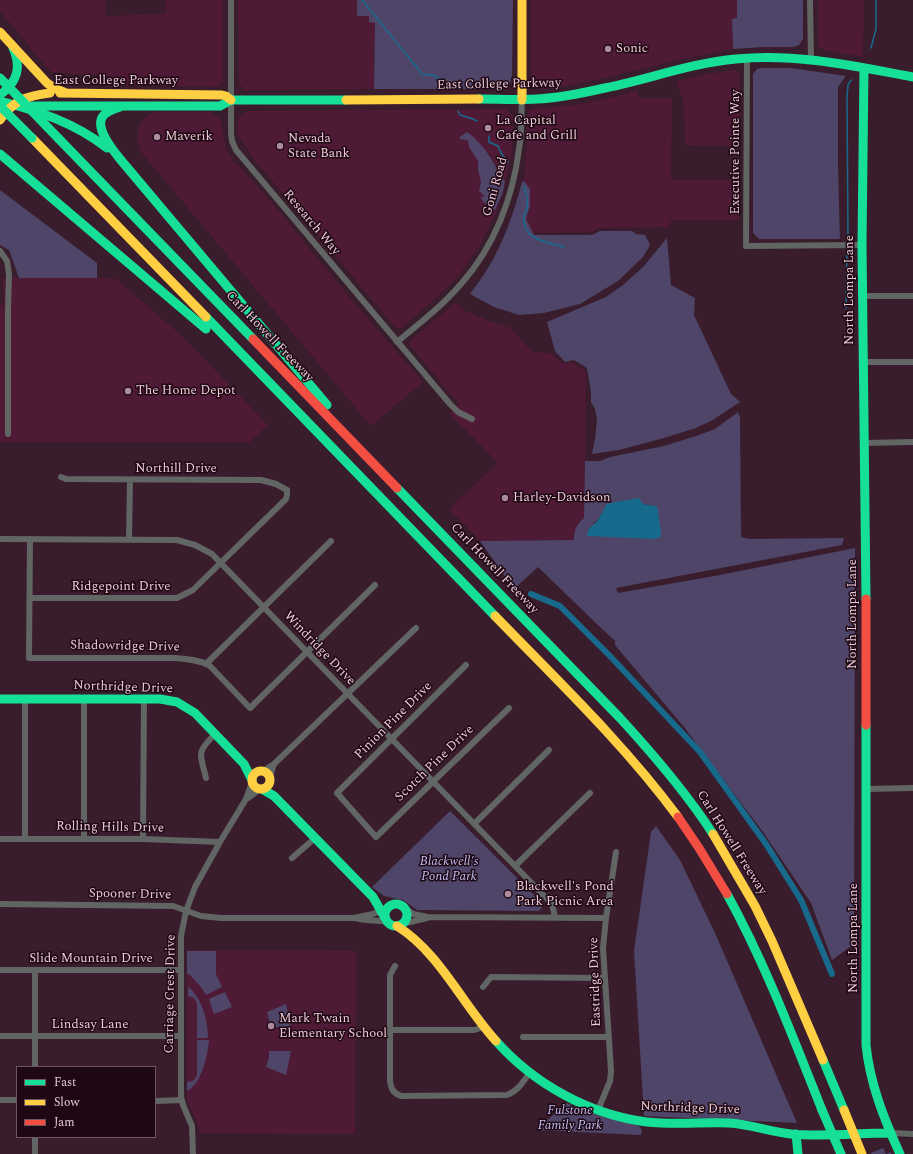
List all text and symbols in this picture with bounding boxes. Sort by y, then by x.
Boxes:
place label: Sonic [616,41,648,57]
marker: Sonic [603,44,613,54]
street label: East College Parkway [54,73,178,89]
street label: East College Parkway [437,76,561,94]
street label: Executive Pointe Way [728,90,744,214]
place label: La Capital Cafe and Grill [496,113,577,144]
marker: La Capital Cafe and Grill [483,123,493,133]
place label: Maverik [165,129,213,145]
place label: Nevada State Bank [288,131,350,162]
marker: Maverik [152,132,162,142]
marker: Nevada State Bank [275,141,285,151]
street label: Goni Road [480,155,512,219]
street label: Research Way [279,187,343,259]
street label: North Lompa Lane [842,235,858,345]
street label: Carl Howell Freeway [222,288,316,386]
place label: The Home Depot [136,383,236,399]
marker: The Home Depot [123,386,133,396]
street label: Northill Drive [135,461,217,477]
place label: Harley-Davidson [513,490,610,506]
marker: Harley-Davidson [500,493,510,503]
street label: Carl Howell Freeway [447,520,541,618]
street label: North Lompa Lane [845,559,861,669]
street label: Ridgepoint Drive [72,579,170,595]
street label: Windridge Drive [280,609,358,689]
street label: Shadowridge Drive [70,638,180,656]
street label: Northridge Drive [73,678,173,698]
street label: Pinion Pine Drive [352,679,436,763]
street label: Scotch Pine Drive [392,722,478,806]
street label: Carl Howell Freeway [693,788,769,898]
street label: Rolling Hills Drive [56,819,164,837]
park label: Blackwell's Pond Park [420,854,478,885]
place label: Blackwell's Pond Park Picnic Area [516,879,614,910]
street label: North Lompa Lane [846,883,862,993]
street label: Spooner Drive [89,886,171,904]
marker: Blackwell's Pond Park Picnic Area [503,889,513,899]
street label: Carriage Crest Drive [162,934,180,1054]
street label: Eastridge Drive [587,937,605,1027]
street label: Slide Mountain Drive [29,951,153,967]
place label: Mark Twain Elementary School [279,1011,387,1042]
street label: Lindsay Lane [52,1017,128,1033]
marker: Mark Twain Elementary School [266,1021,276,1031]
legend [16,1066,156,1138]
text: Fast [54,1073,76,1092]
text: Slow [54,1093,79,1112]
street label: Northridge Drive [640,1099,740,1119]
park label: Fulstone Family Park [538,1103,602,1134]
text: Jam [54,1113,75,1132]

